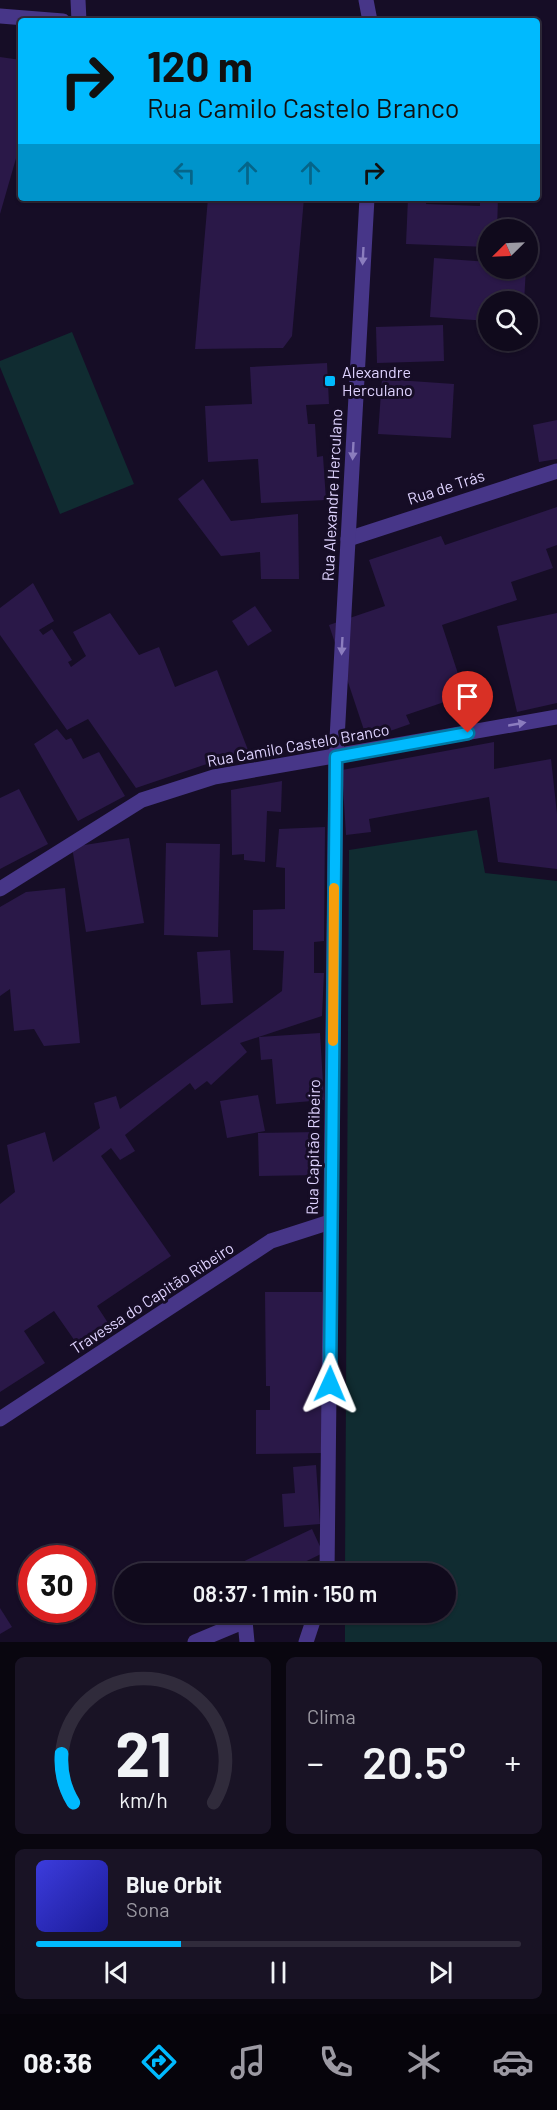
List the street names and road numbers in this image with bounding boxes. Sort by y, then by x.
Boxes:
street label: Rua Alexandre Herculano [317,408,346,582]
street label: Rua de Trás [405,465,487,508]
street label: Rua Camilo Castelo Branco [205,719,391,770]
street label: Rua Capitão Ribeiro [302,1079,323,1215]
street label: Travessa do Capitão Ribeiro [66,1238,237,1358]

